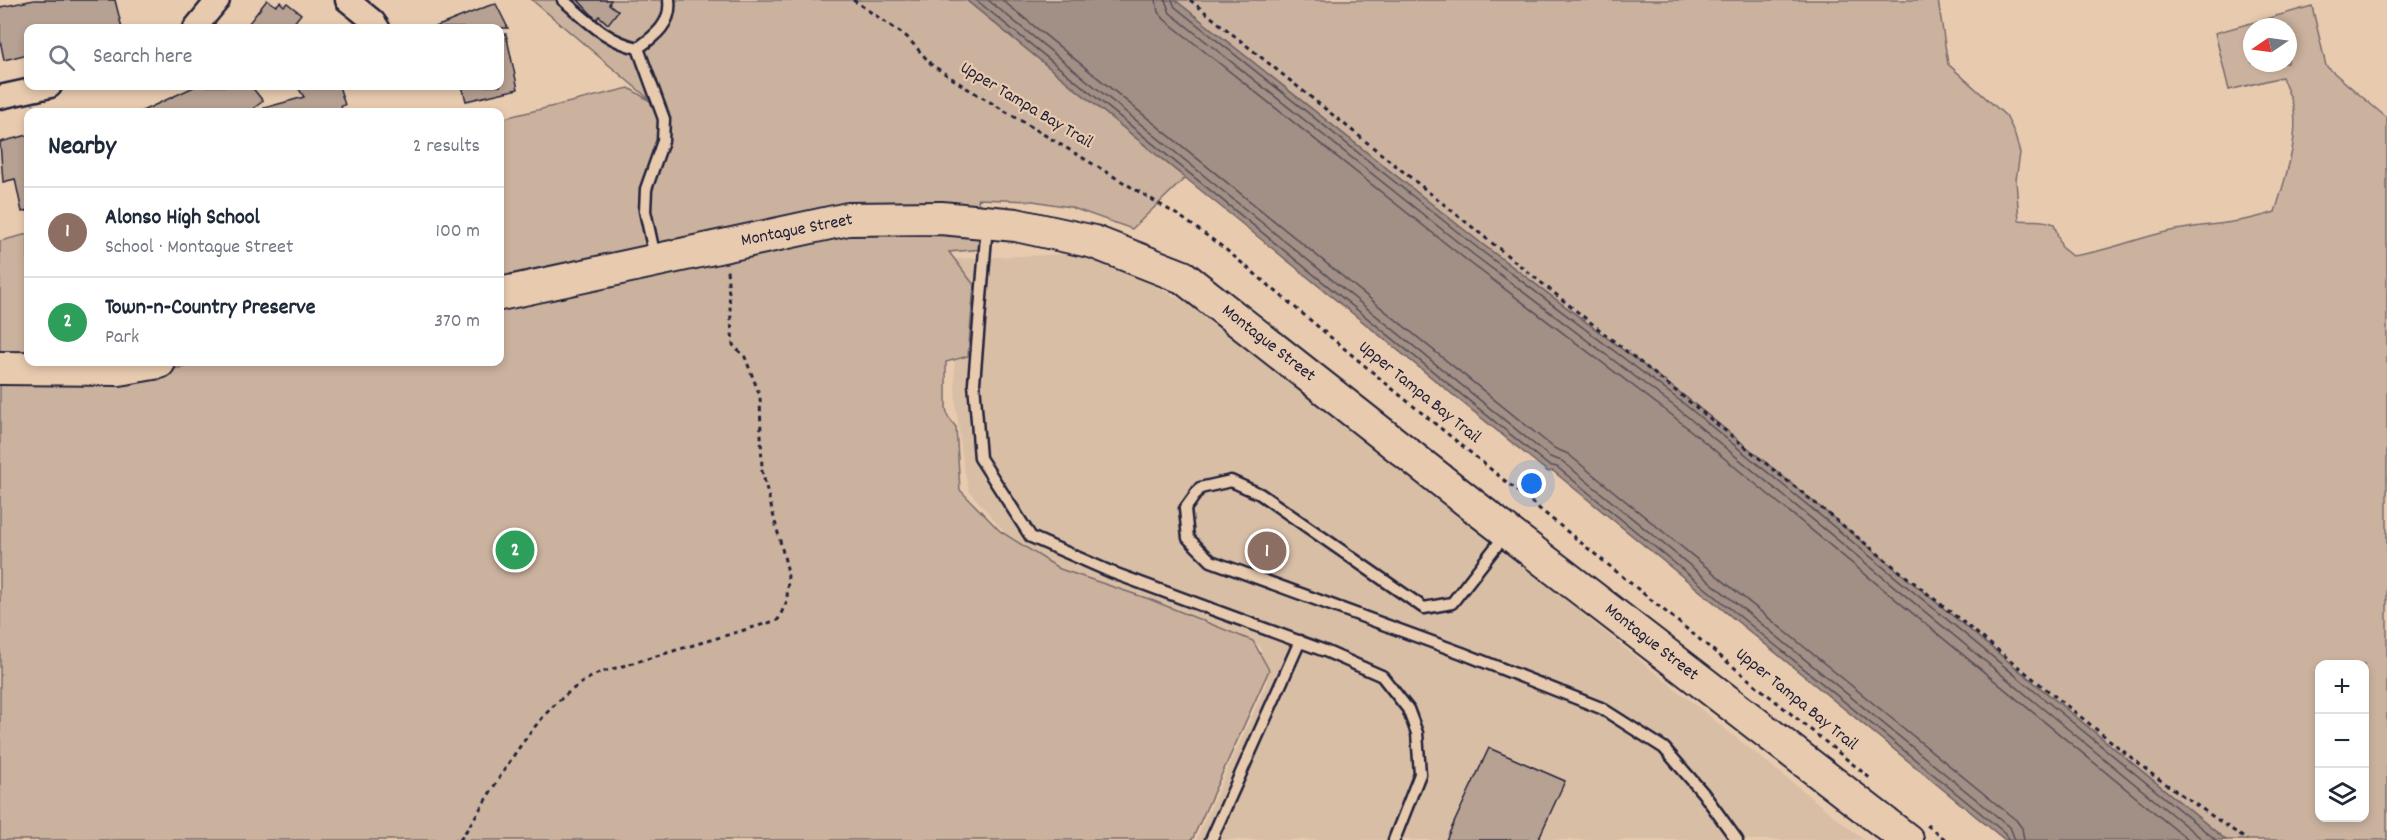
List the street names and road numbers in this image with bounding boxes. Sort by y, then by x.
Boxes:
street label: Upper Tampa Bay Trail [955,56,1098,156]
street label: Montague Street [739,208,855,254]
street label: Montague Street [1216,299,1321,389]
street label: Upper Tampa Bay Trail [1352,336,1486,451]
street label: Montague Street [1599,598,1704,688]
street label: Upper Tampa Bay Trail [1729,643,1863,758]

